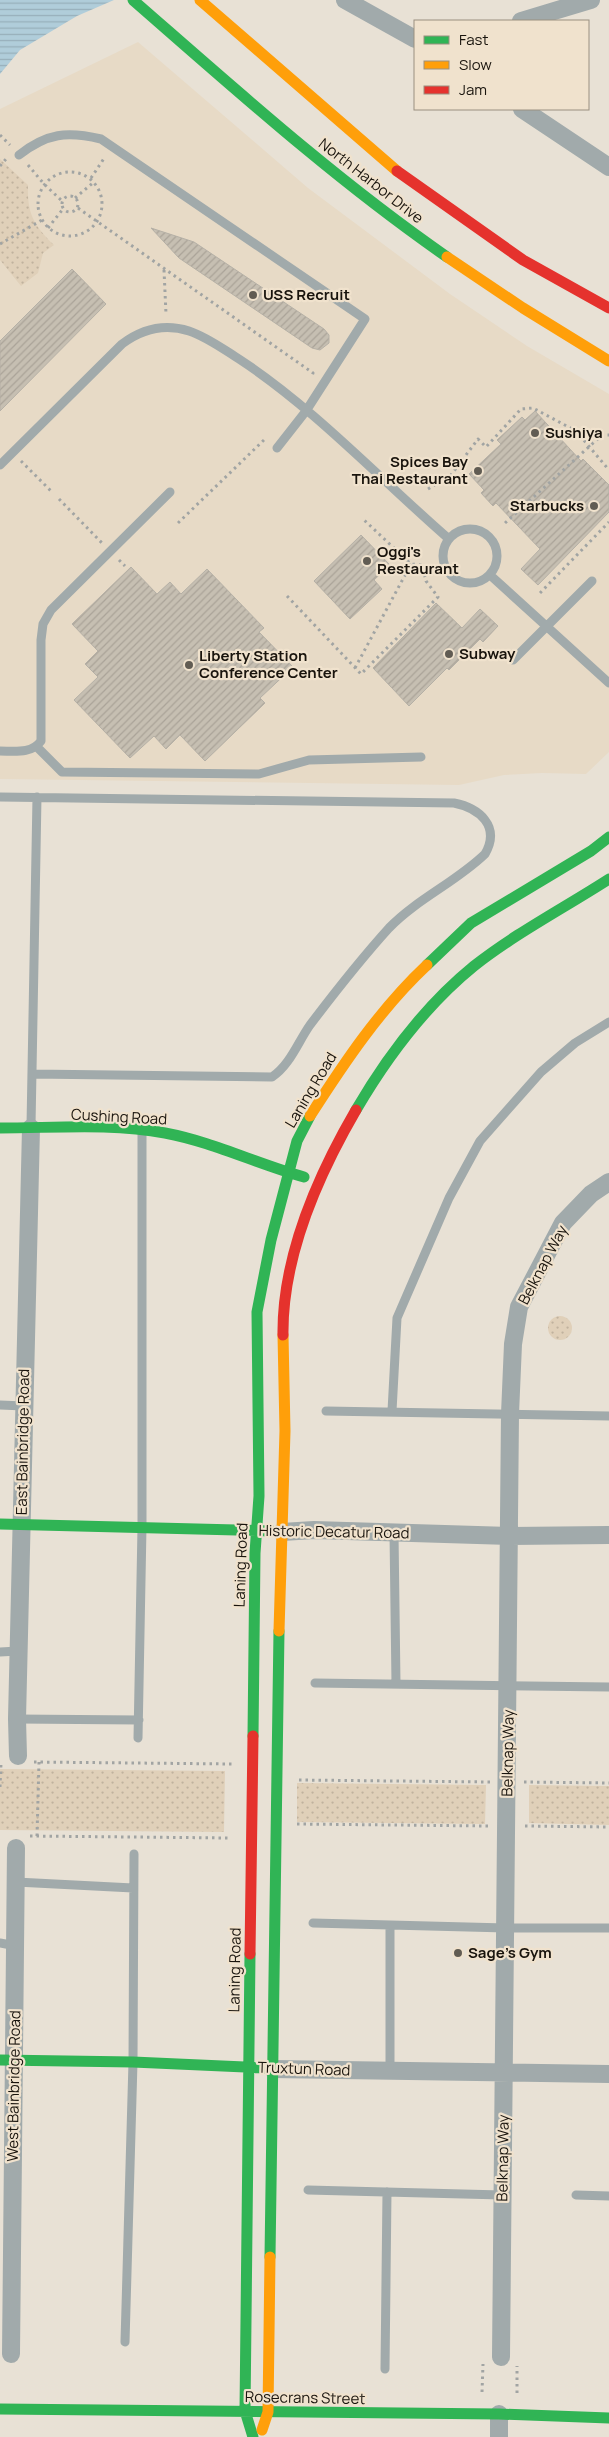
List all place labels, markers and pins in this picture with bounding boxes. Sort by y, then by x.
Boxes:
place label: USS Recruit [263,284,350,305]
marker: USS Recruit [247,289,259,301]
place label: Sushiya [545,422,603,443]
marker: Sushiya [529,427,541,439]
place label: Spices Bay Thai Restaurant [352,451,469,489]
marker: Spices Bay Thai Restaurant [472,465,484,477]
place label: Starbucks [510,495,584,516]
marker: Starbucks [588,500,600,512]
place label: Oggi's Restaurant [377,541,459,579]
marker: Oggi's Restaurant [361,555,373,567]
place label: Subway [459,643,516,664]
place label: Liberty Station Conference Center [199,645,338,683]
marker: Subway [443,648,455,660]
marker: Liberty Station Conference Center [183,659,195,671]
place label: Sage's Gym [468,1942,552,1963]
marker: Sage's Gym [452,1947,464,1959]

